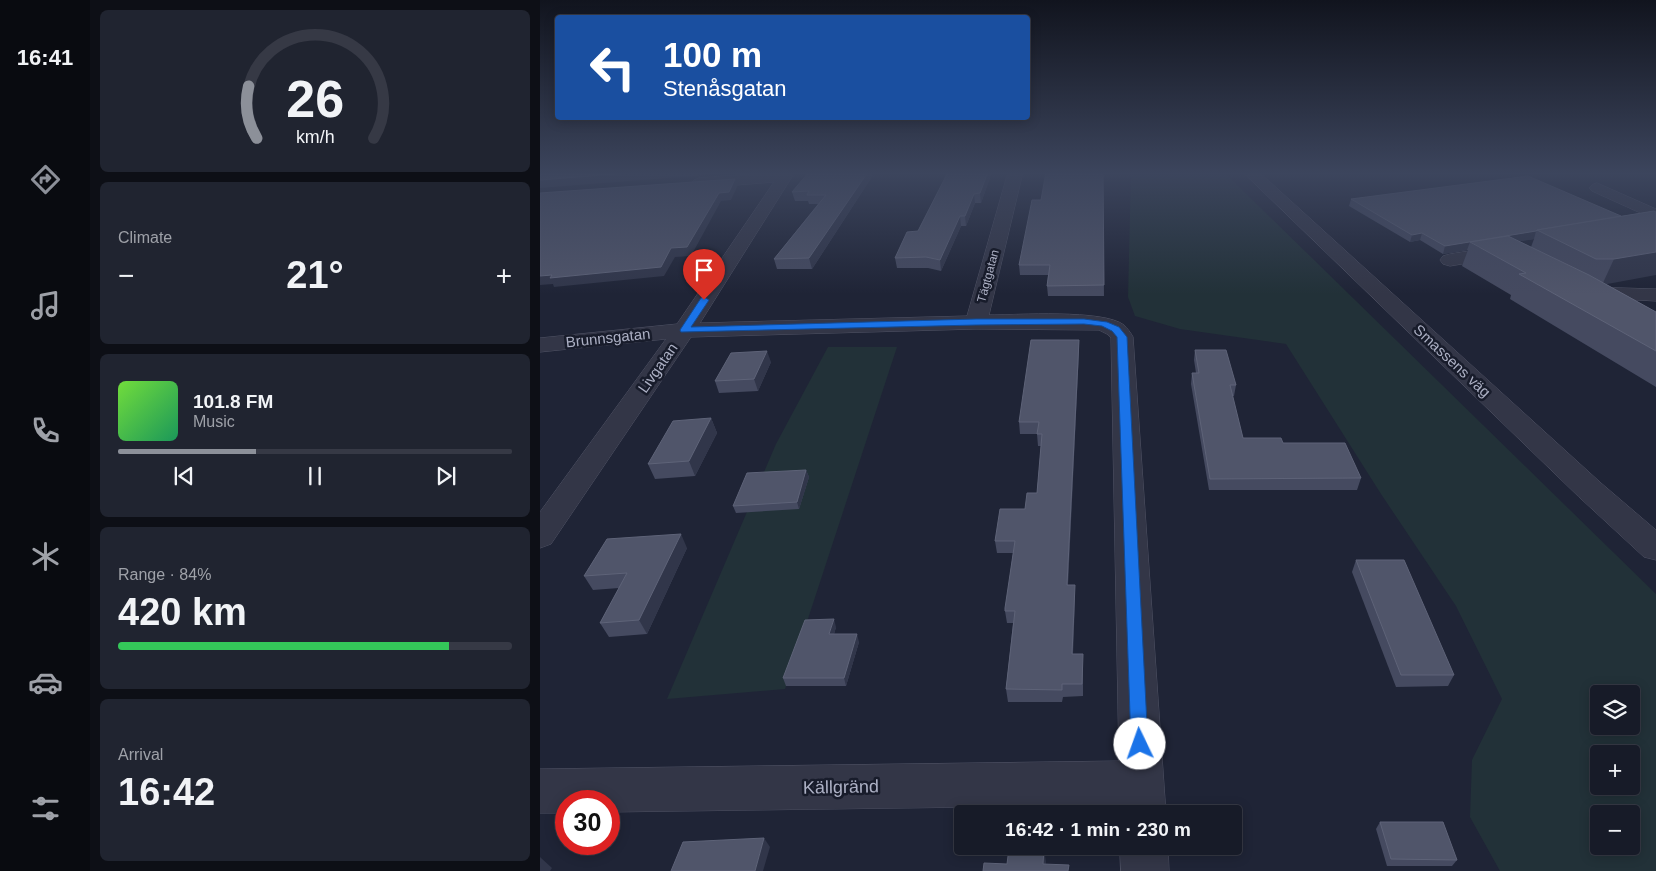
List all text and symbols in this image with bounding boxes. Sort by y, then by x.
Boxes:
icon: left [580,35,645,100]
text: 100 m [663,35,762,74]
text: 16:41 [17,45,73,70]
text: 26 [286,70,344,128]
text: Stenåsgatan [663,76,787,101]
text: km/h [296,127,334,147]
icon: directions [28,162,63,197]
text: Climate [118,229,172,246]
street label: Tägtgatan [974,248,1002,304]
pin [683,249,725,300]
text: 21° [286,254,344,296]
icon: arrive [690,256,718,284]
text: − [118,260,134,291]
text: + [496,260,512,291]
icon: music [28,288,63,323]
street label: Smassens väg [1411,321,1494,400]
street label: Brunnsgatan [565,325,651,350]
street label: Livgatan [634,340,681,396]
text: 101.8 FM [193,391,273,412]
icon: phone [28,413,63,448]
text: Music [193,413,235,430]
icon: previous [170,462,198,490]
icon: pause [301,462,329,490]
icon: next [432,462,460,490]
icon: climate [28,539,63,574]
text: Range · 84% [118,566,211,583]
text: 420 km [118,591,247,633]
icon: car [28,665,63,700]
map controls [1590,685,1640,855]
button: layers [1590,685,1640,735]
position arrow [1113,717,1165,769]
button: + [1590,745,1640,795]
text: Arrival [118,746,163,763]
text: 16:42 [118,771,215,813]
street label: Källgränd [803,776,879,798]
speed limit sign: 30 [555,790,620,855]
icon: filters [28,791,63,826]
button: − [1590,805,1640,855]
text: 16:42 · 1 min · 230 m [1005,819,1191,840]

